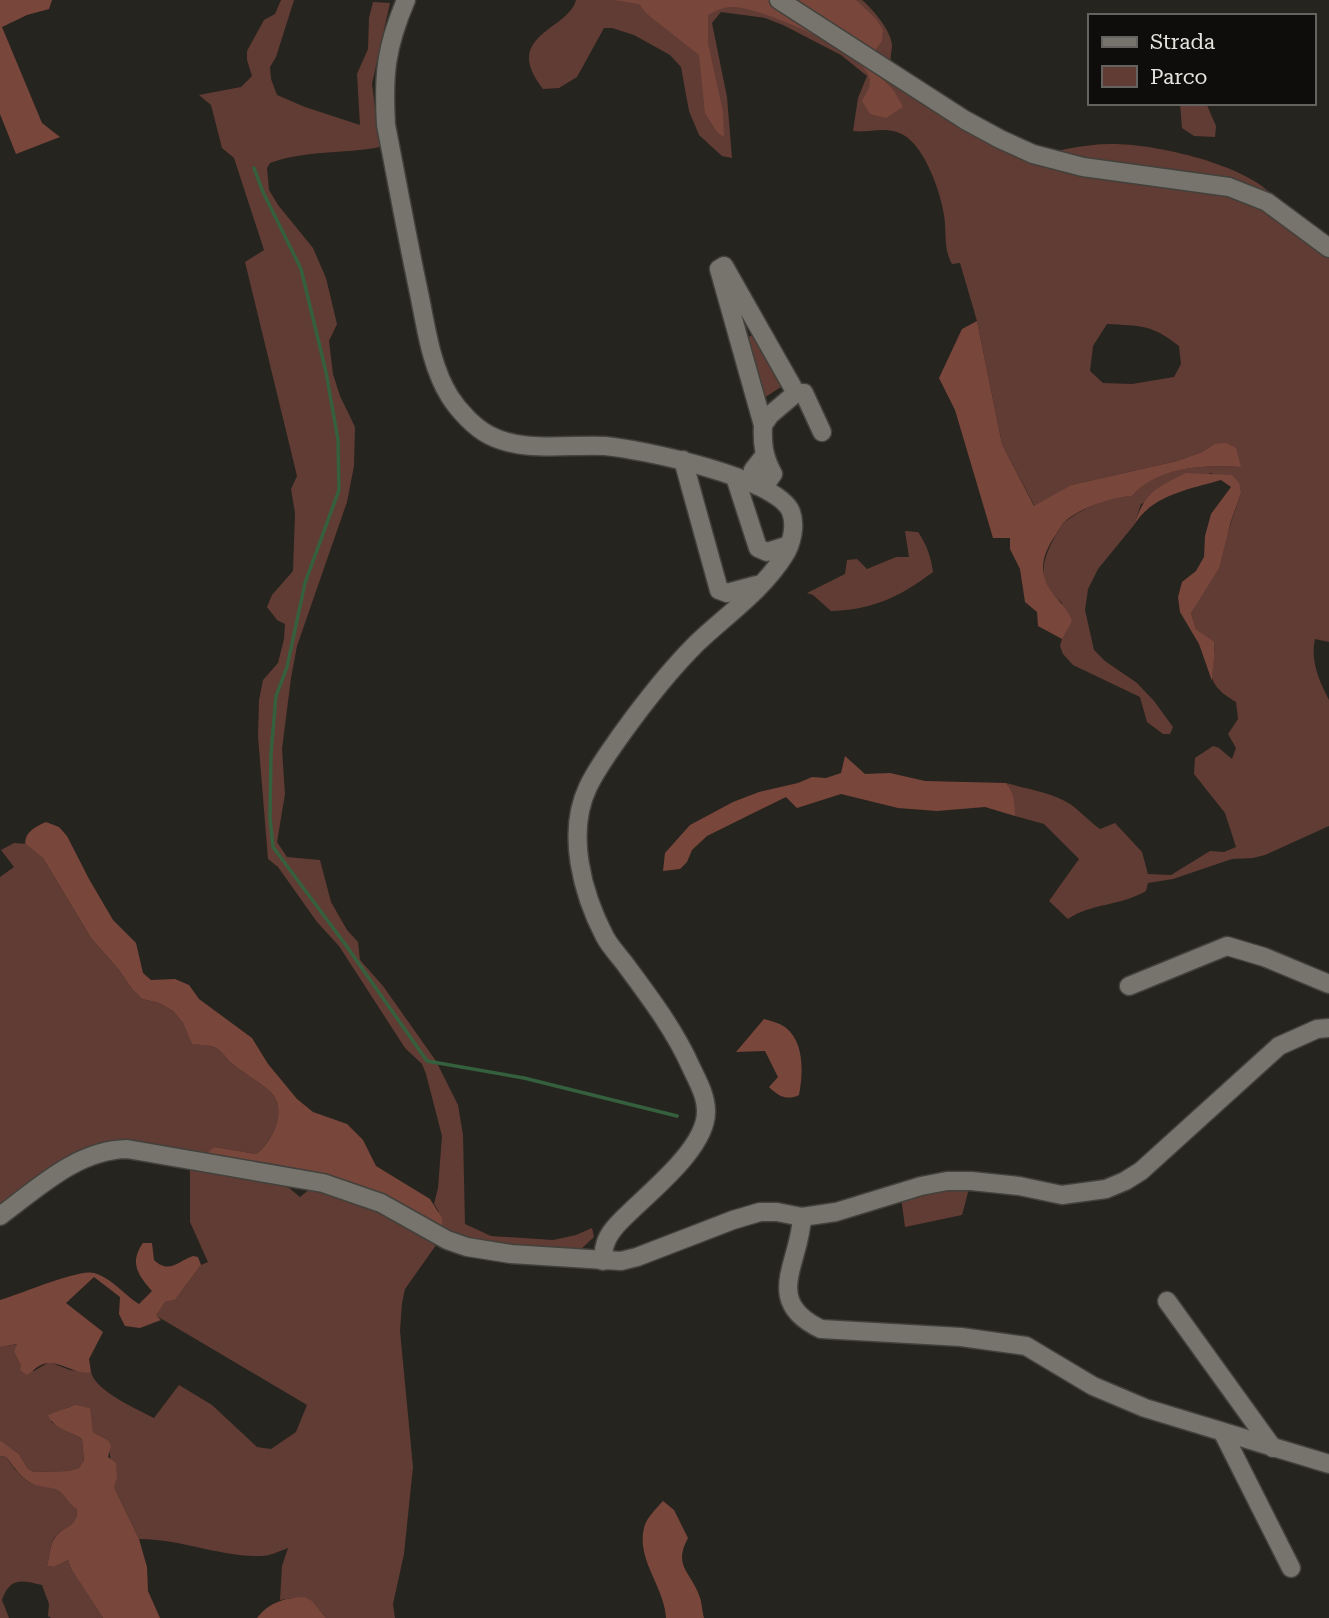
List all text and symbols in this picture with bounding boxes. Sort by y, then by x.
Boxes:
legend [1088,14,1315,105]
text: Strada [1150,30,1216,54]
text: Parco [1150,65,1207,89]

